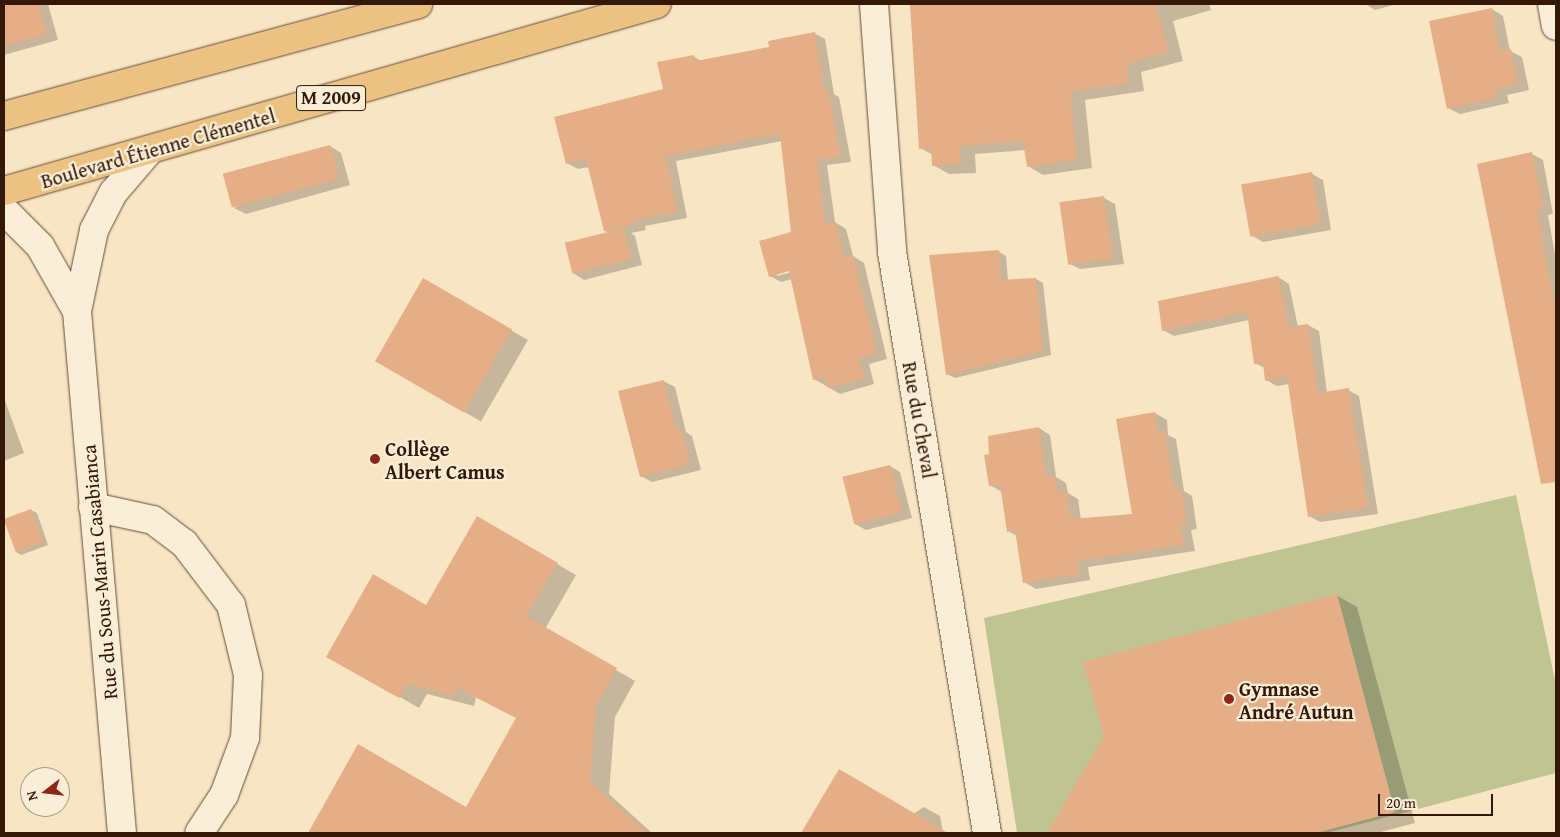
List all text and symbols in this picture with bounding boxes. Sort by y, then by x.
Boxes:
road number: M 2009 [296,82,366,115]
street label: Boulevard Étienne Clémentel [38,103,278,193]
street label: Rue du Cheval [898,360,942,480]
place label: Collège Albert Camus [385,436,505,483]
street label: Rue du Sous-Marin Casabianca [76,444,122,700]
marker: Collège Albert Camus [369,453,381,465]
place label: Gymnase André Autun [1239,676,1354,723]
marker: Gymnase André Autun [1223,693,1235,705]
north arrow [20,767,70,817]
scale bar [1380,784,1495,816]
text: N [21,789,42,803]
text: 20 m [1386,792,1416,813]

